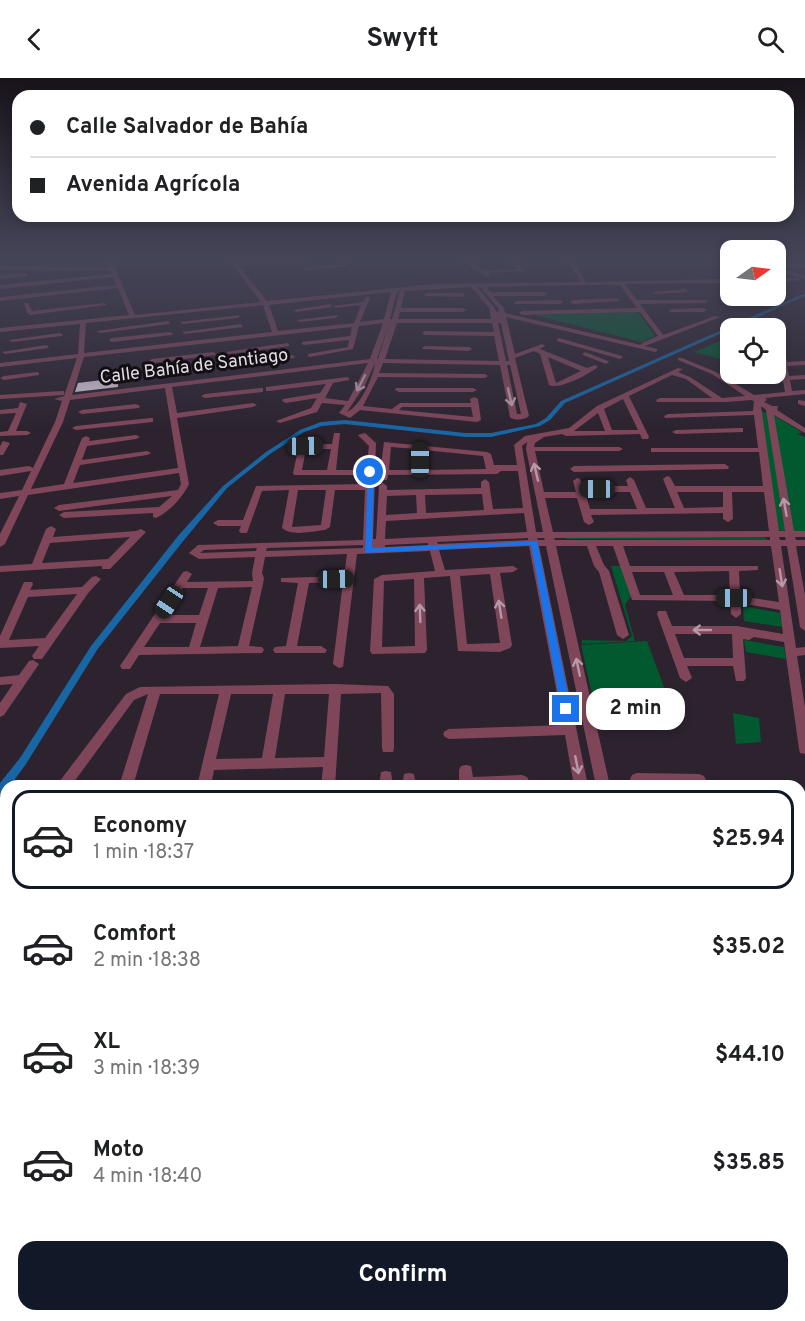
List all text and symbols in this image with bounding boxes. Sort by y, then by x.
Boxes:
text: Swyft [366,22,439,56]
icon: back [18,23,51,56]
icon: search [754,23,787,56]
text: Calle Salvador de Bahía [66,114,308,141]
text: Avenida Agrícola [66,172,240,199]
north arrow [720,240,786,306]
map controls [720,240,786,384]
button: locate [720,318,786,384]
street label: Calle Bahía de Santiago [99,344,289,390]
one-way arrow [355,374,366,392]
one-way arrow [504,388,516,407]
car [287,437,323,455]
car [411,442,429,478]
route start [356,458,383,485]
one-way arrow [529,463,541,482]
car [579,480,615,498]
one-way arrow [779,498,790,517]
one-way arrow [776,568,787,587]
car [318,570,354,588]
car [151,582,187,622]
car [716,589,752,607]
one-way arrow [494,600,505,620]
one-way arrow [415,603,426,623]
one-way arrow [693,624,713,636]
one-way arrow [571,658,583,677]
callout: 2 min [587,688,686,730]
route end [552,695,579,722]
text: 2 min [609,696,662,722]
one-way arrow [572,755,583,775]
icon: car [21,813,75,867]
text: Economy [93,813,187,840]
text: $25.94 [712,826,785,853]
text: 1 min · 18:37 [93,840,194,866]
icon: car [21,921,75,975]
text: Comfort [93,921,176,948]
text: $35.02 [712,934,785,961]
text: 2 min · 18:38 [93,948,201,974]
icon: car [21,1029,75,1083]
text: XL [93,1029,120,1056]
text: $44.10 [715,1042,785,1069]
text: 3 min · 18:39 [93,1056,200,1082]
icon: car [21,1137,75,1191]
text: Moto [93,1137,144,1164]
text: $35.85 [712,1150,785,1177]
text: 4 min · 18:40 [93,1164,202,1190]
button: Confirm [18,1241,788,1310]

